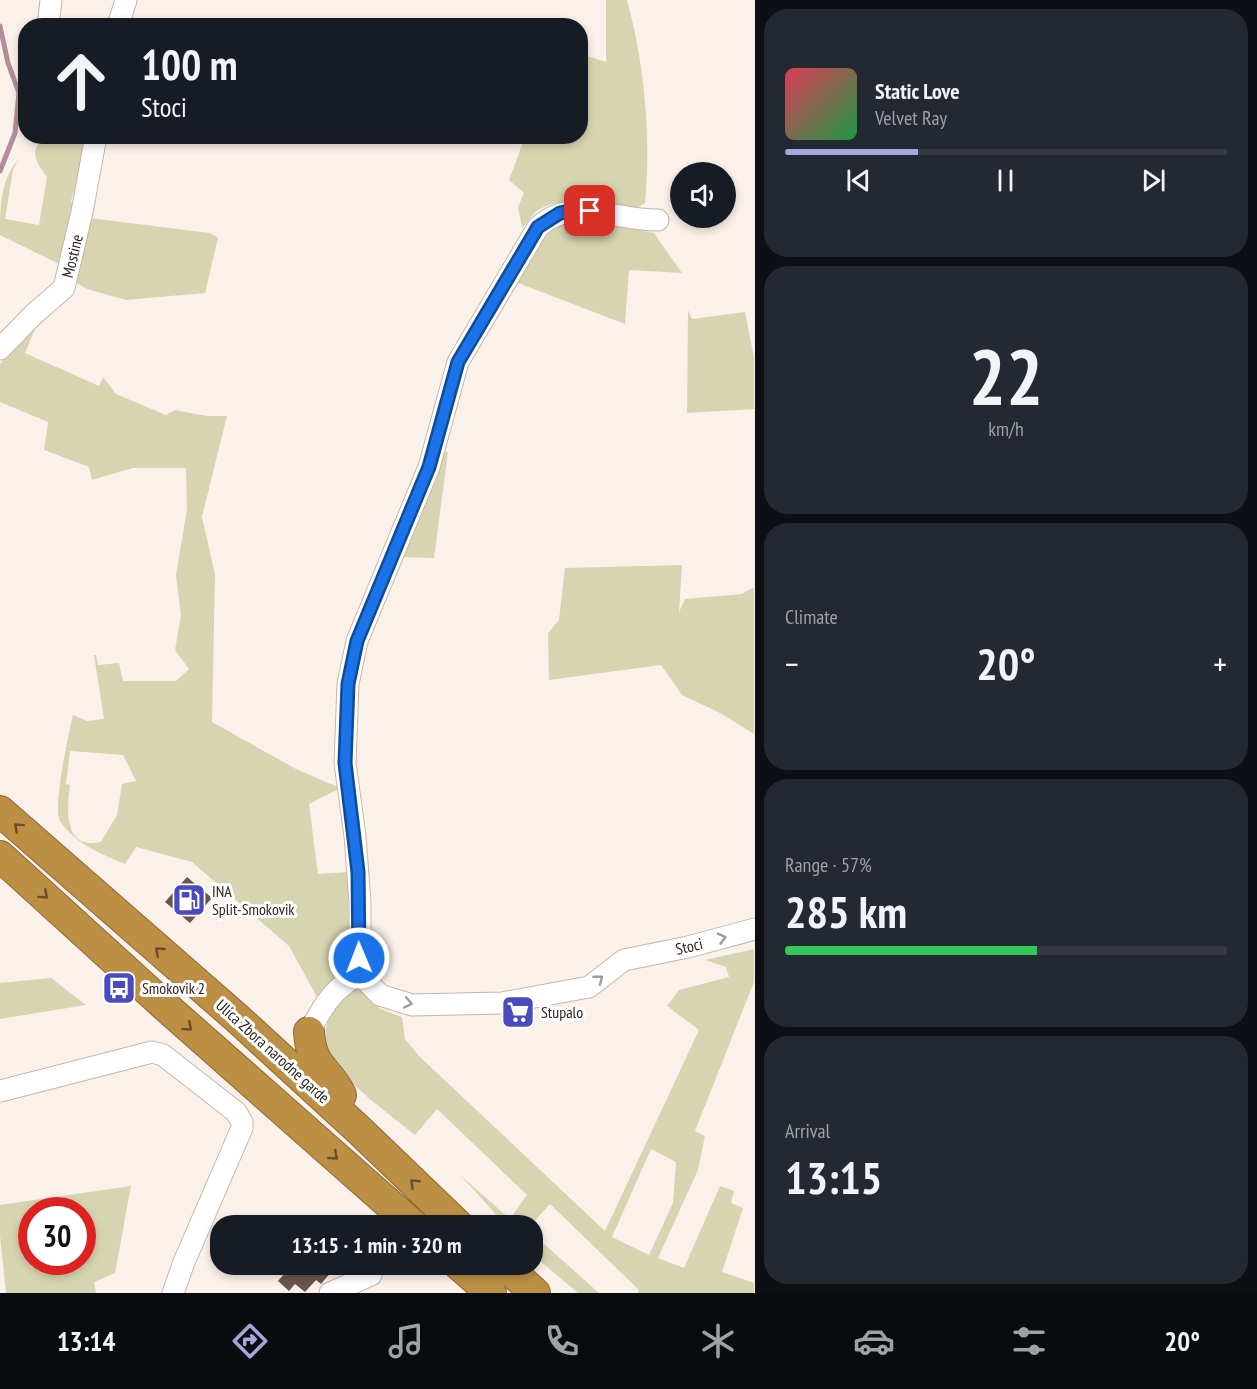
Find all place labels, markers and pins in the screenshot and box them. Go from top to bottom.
pin [564,185,615,236]
place label: INA Split-Smokovik [212,881,295,919]
fuel station icon: INA Split-Smokovik [171,882,207,918]
bus stop icon: Smokovik 2 [101,970,137,1006]
place label: Smokovik 2 [142,978,205,998]
supermarket icon: Stupalo [500,994,536,1030]
place label: Stupalo [541,1002,583,1022]

